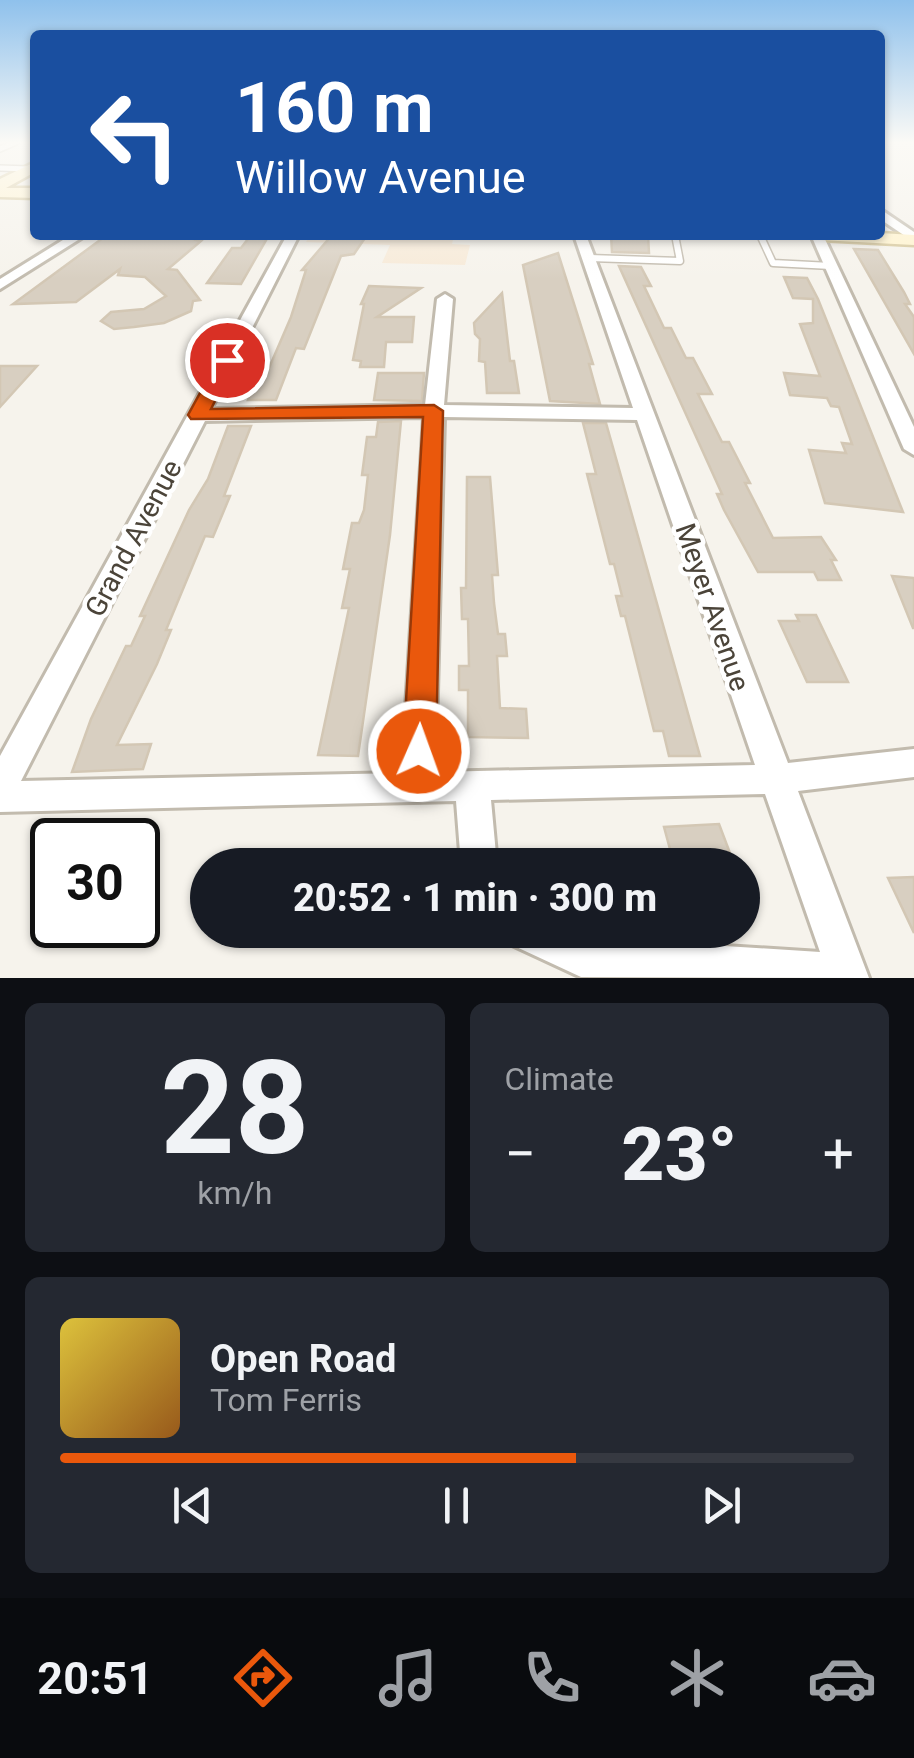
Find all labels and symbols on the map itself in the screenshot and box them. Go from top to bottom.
pin [185,318,270,403]
street label: Grand Avenue [78,454,189,622]
street label: Meyer Avenue [668,519,757,695]
position arrow [367,699,471,803]
speed limit sign: 30 [30,818,160,948]

